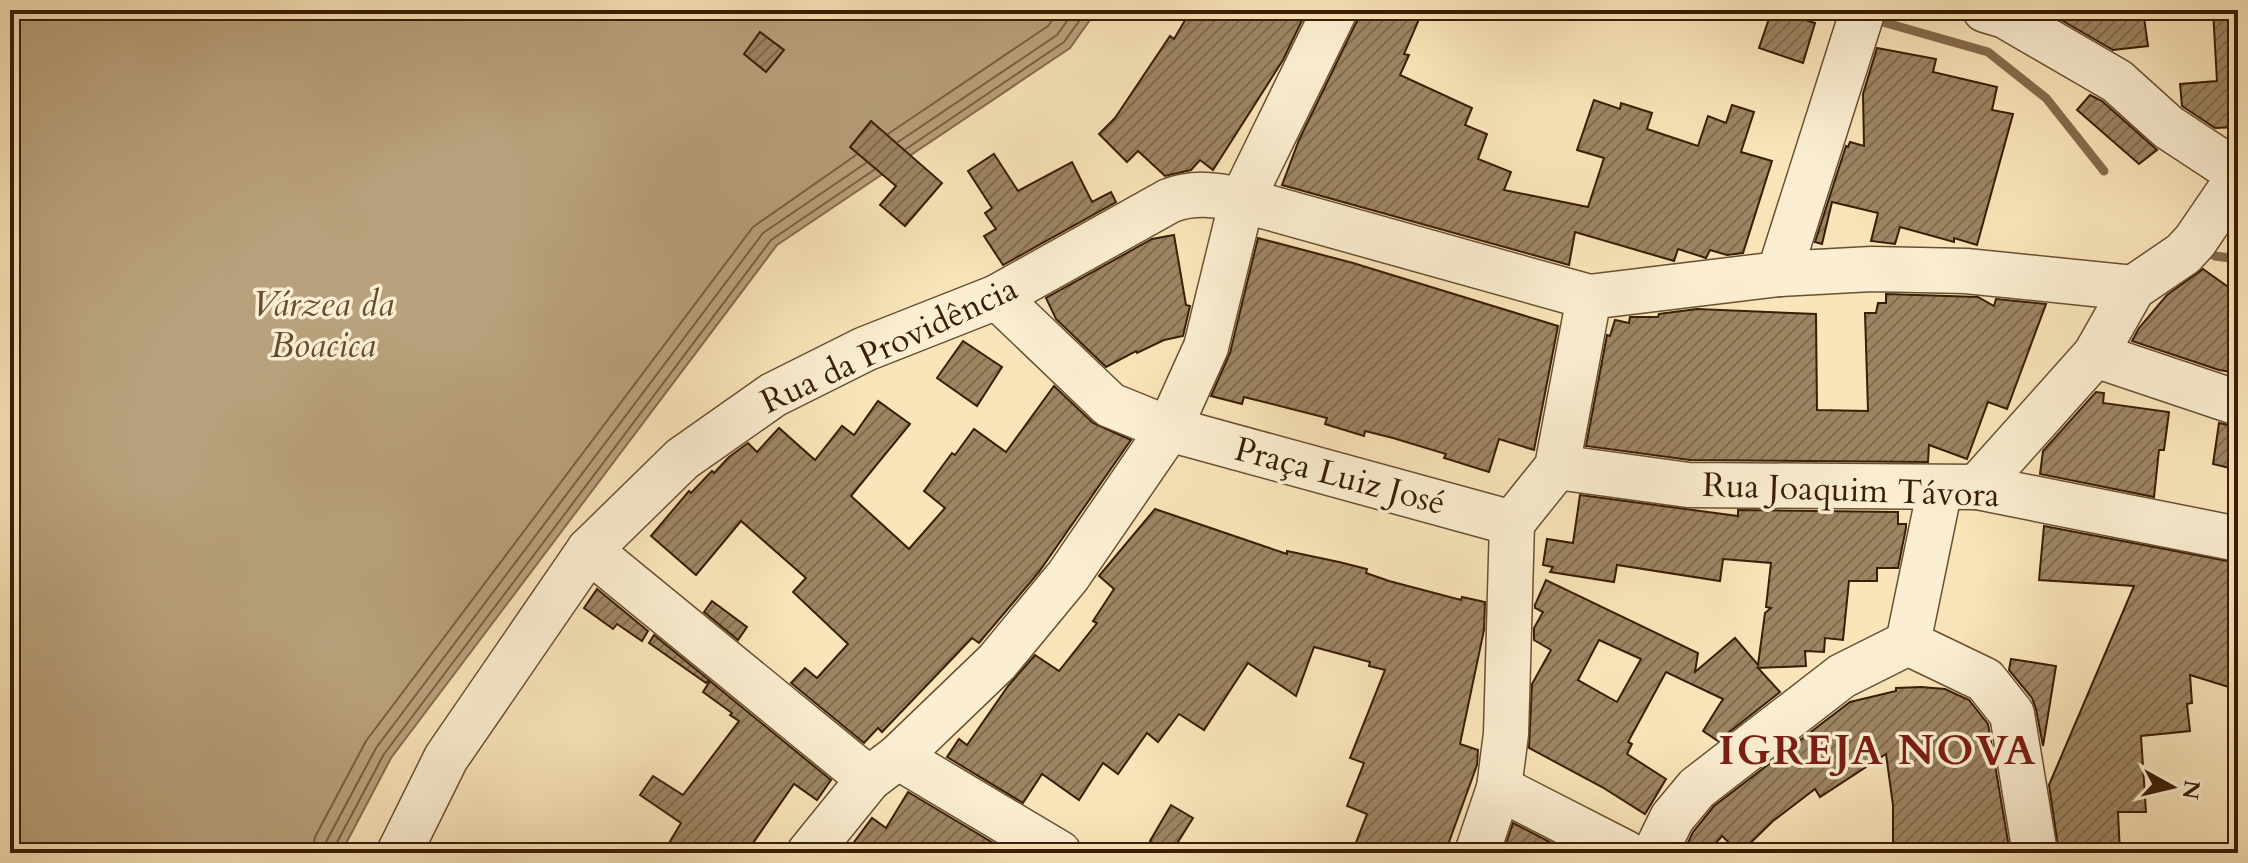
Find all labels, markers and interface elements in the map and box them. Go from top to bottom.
street label: Rua da Providência [753,265,1025,425]
water label: Várzea da Boacica [252,280,394,370]
street label: Praça Luiz José [1230,426,1450,526]
street label: Rua Joaquim Távora [1702,462,2001,518]
district label: IGREJA NOVA [1718,722,2038,779]
north arrow [2132,747,2212,827]
text: N [2175,778,2207,801]

